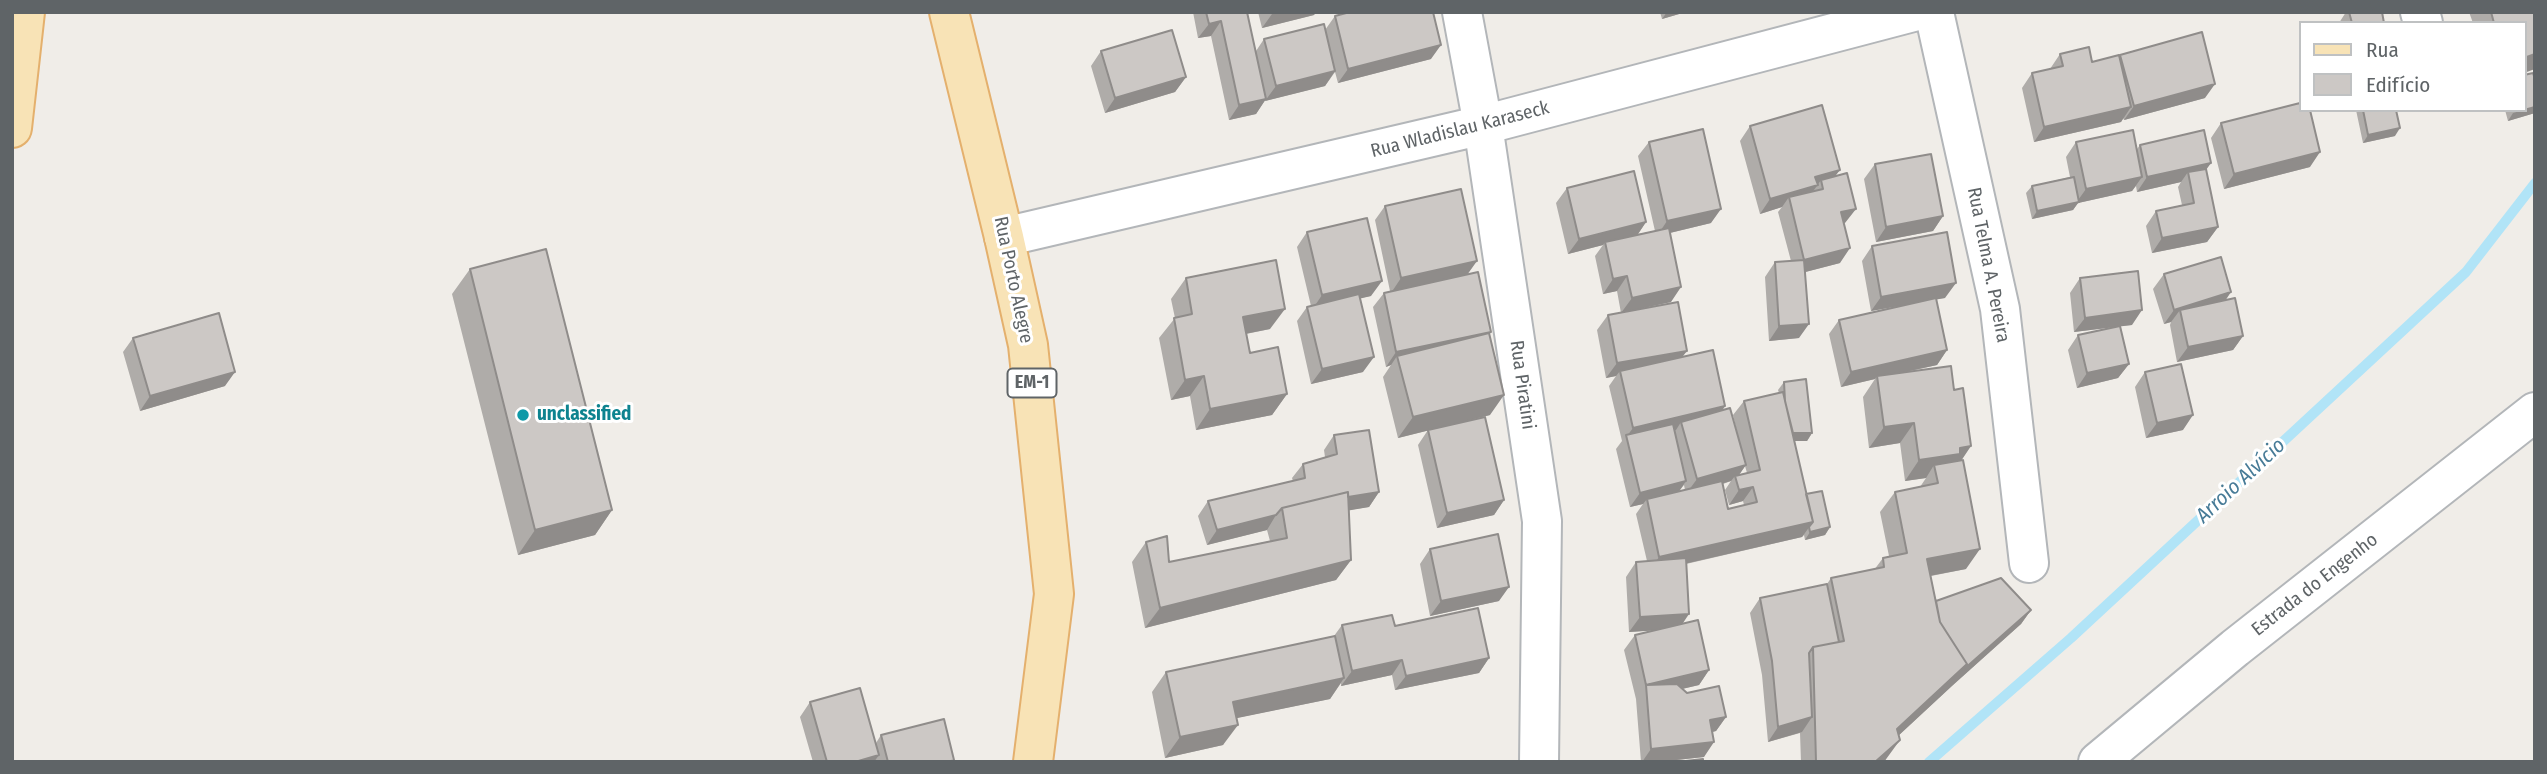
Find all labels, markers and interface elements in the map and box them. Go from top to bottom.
legend [2298,21,2526,112]
text: Rua [2366,37,2399,63]
text: Edifício [2366,72,2430,98]
street label: Rua Wladislau Karaseck [1368,97,1552,163]
street label: Rua Telma A. Pereira [1962,185,2014,345]
street label: Rua Porto Alegre [988,214,1038,346]
street label: Rua Piratini [1504,339,1540,431]
road number: EM-1 [1007,368,1056,398]
place label: unclassified [537,404,631,426]
marker: unclassified [515,407,531,423]
water label: Arroio Alvício [2191,433,2291,529]
street label: Estrada do Engenho [2247,529,2383,641]

